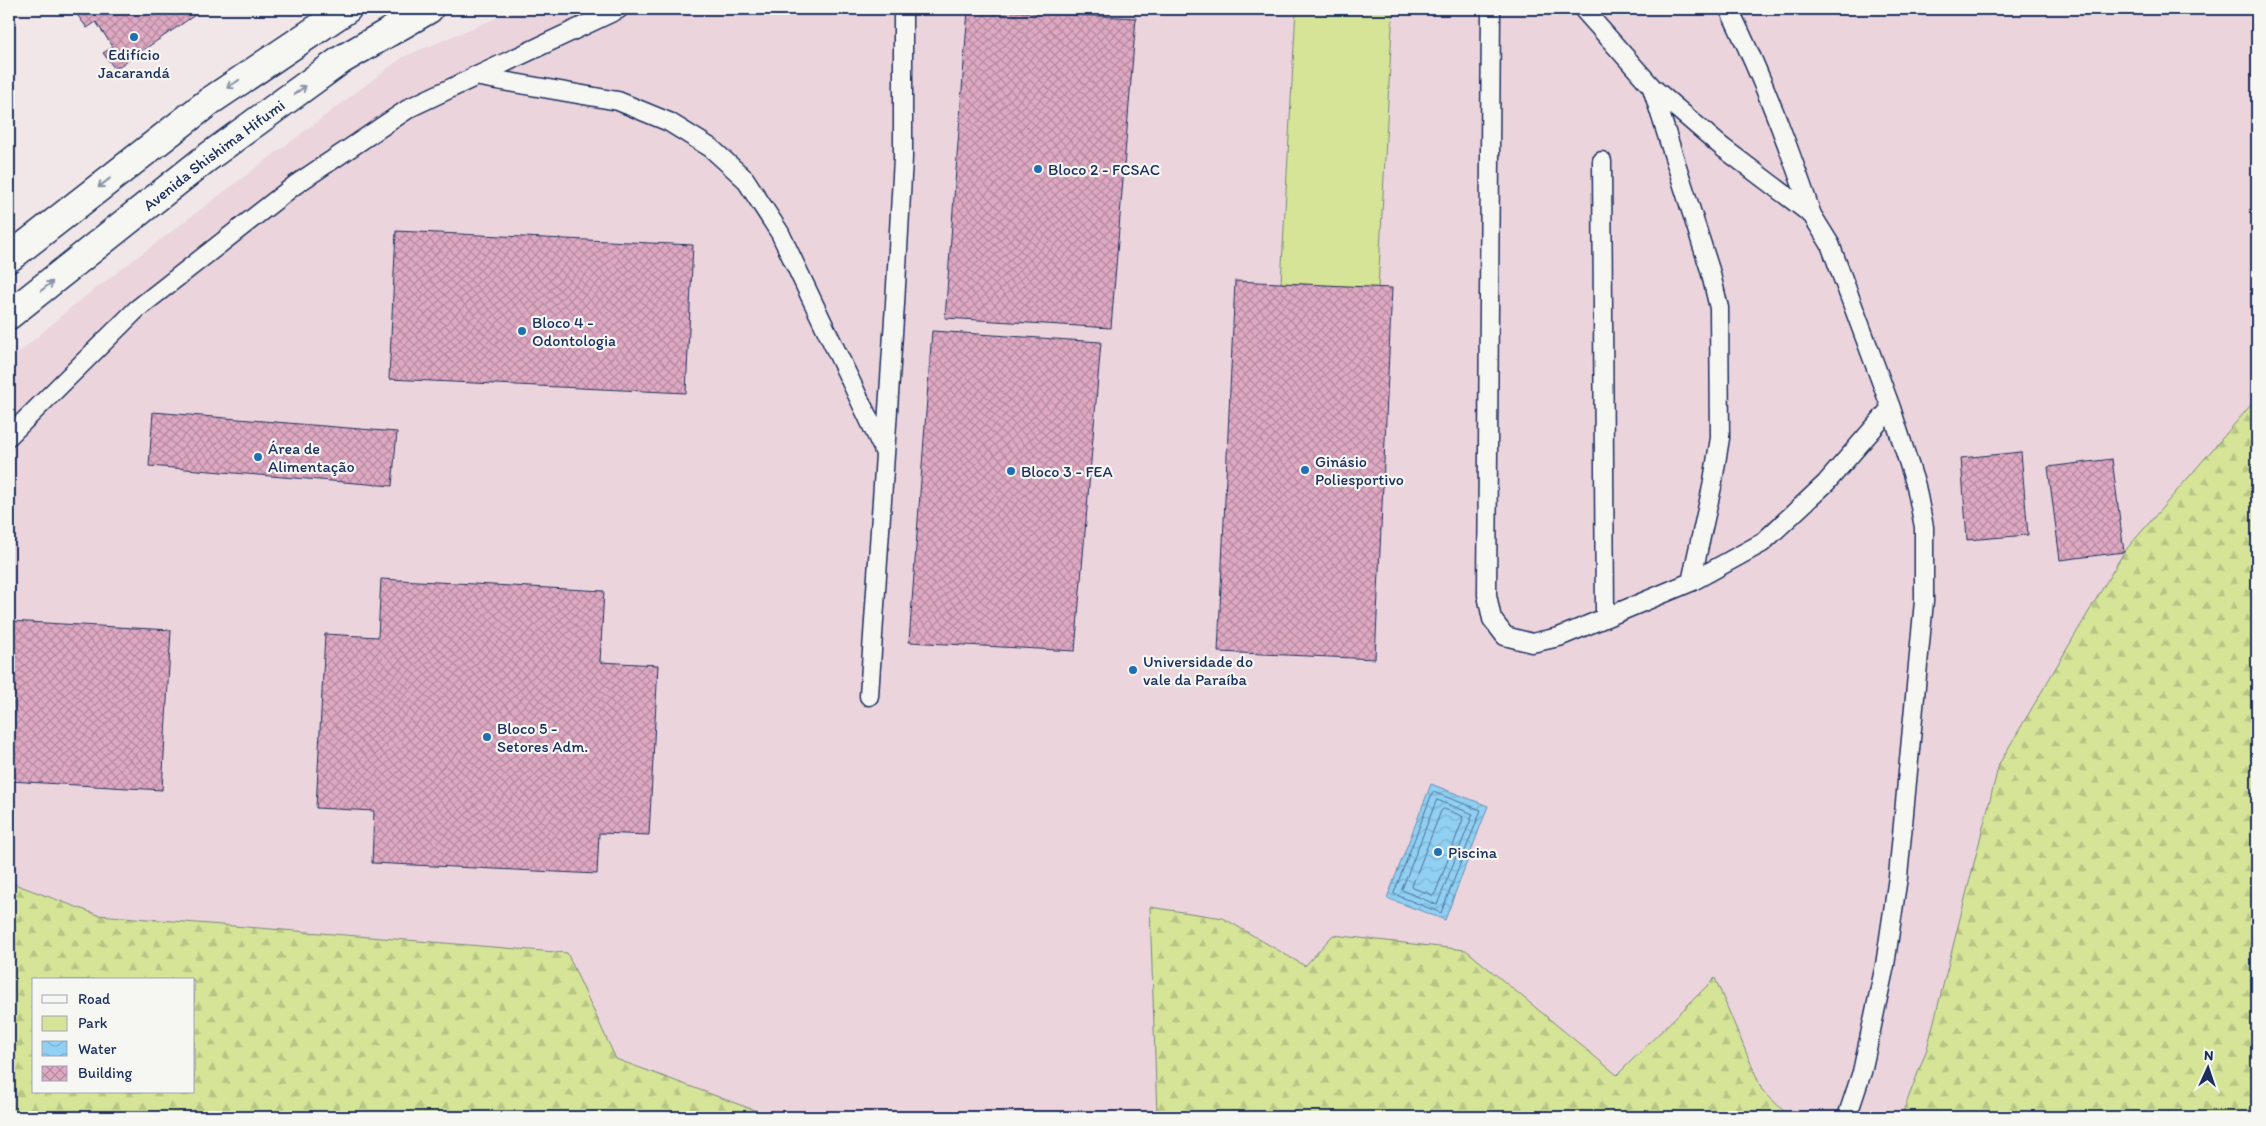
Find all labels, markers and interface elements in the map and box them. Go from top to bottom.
marker: Edifício Jacarandá [128,31,140,43]
place label: Edifício Jacarandá [98,45,171,82]
one-way arrow [227,79,241,89]
one-way arrow [293,85,307,95]
street label: Avenida Shishima Hifumi [139,95,288,215]
place label: Bloco 2 - FCSAC [1048,160,1160,179]
marker: Bloco 2 - FCSAC [1032,163,1044,175]
one-way arrow [98,177,111,188]
one-way arrow [41,280,54,291]
place label: Bloco 4 - Odontologia [532,313,616,350]
marker: Bloco 4 - Odontologia [516,325,528,337]
place label: Área de Alimentação [268,439,355,476]
marker: Área de Alimentação [252,451,264,463]
place label: Ginásio Poliesportivo [1315,452,1404,489]
place label: Bloco 3 - FEA [1021,462,1113,481]
marker: Ginásio Poliesportivo [1299,464,1311,476]
marker: Bloco 3 - FEA [1005,465,1017,477]
place label: Universidade do vale da Paraíba [1143,652,1253,689]
marker: Universidade do vale da Paraíba [1127,664,1139,676]
place label: Bloco 5 - Setores Adm. [497,719,588,756]
marker: Bloco 5 - Setores Adm. [481,731,493,743]
place label: Piscina [1448,843,1498,862]
marker: Piscina [1432,846,1444,858]
legend [32,978,195,1094]
text: Road [78,990,111,1008]
text: Park [78,1014,108,1032]
text: Water [78,1040,117,1058]
north arrow [2184,1044,2234,1094]
text: N [2203,1047,2214,1064]
text: Building [78,1064,132,1082]

